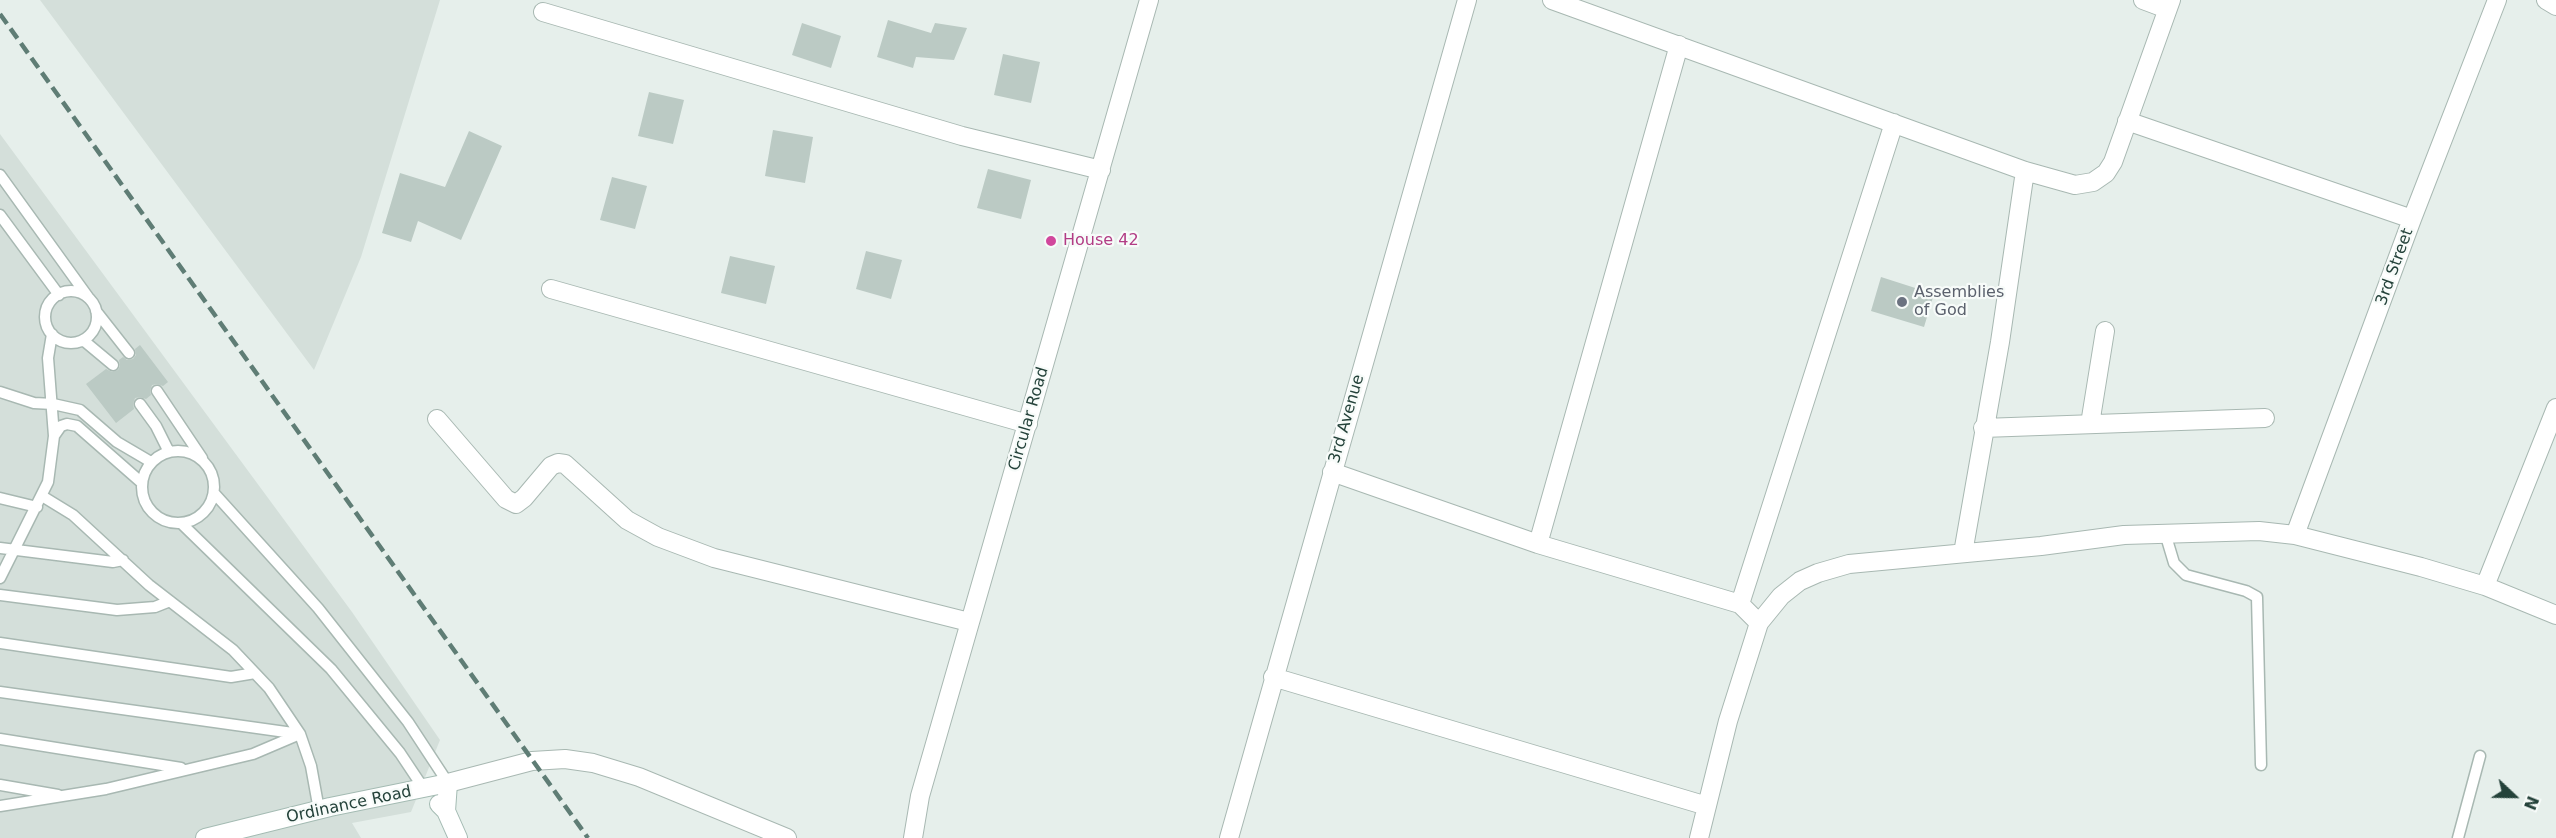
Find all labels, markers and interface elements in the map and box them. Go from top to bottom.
street label: 3rd Street [2372,226,2418,308]
place label: House 42 [1063,231,1139,251]
marker: House 42 [1044,234,1058,248]
place label: Assemblies of God [1914,283,2004,321]
marker: Assemblies of God [1895,295,1909,309]
street label: Circular Road [1005,365,1053,473]
street label: 3rd Avenue [1325,373,1369,465]
north arrow [2484,766,2544,826]
street label: Ordinance Road [285,782,413,828]
text: N [2520,793,2542,813]

